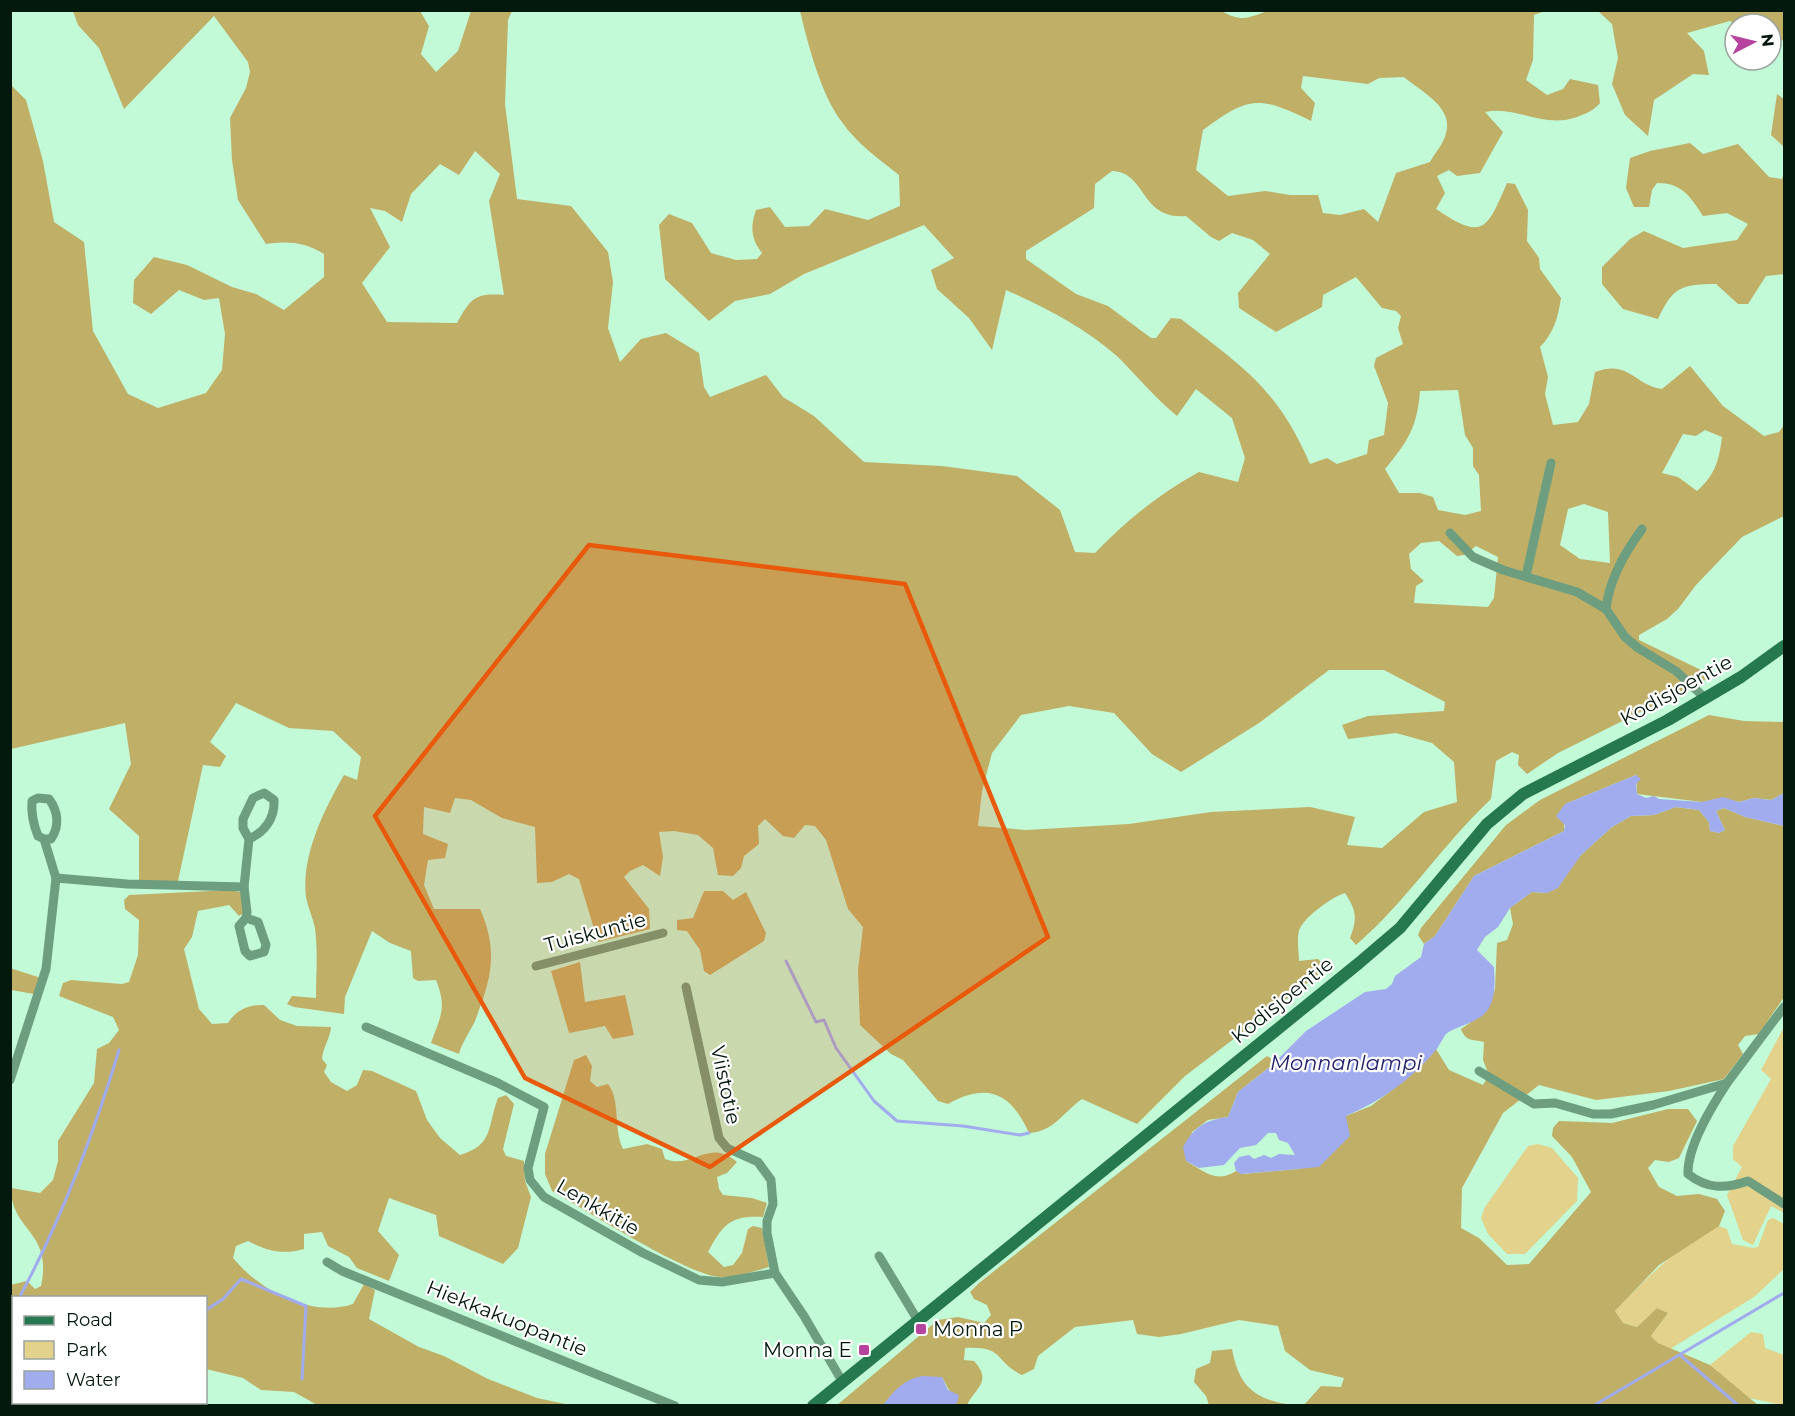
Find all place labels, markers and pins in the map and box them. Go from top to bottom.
place label: Monna P [933,1317,1023,1341]
marker: Monna P [914,1322,928,1336]
place label: Monna E [763,1338,852,1362]
marker: Monna E [857,1343,871,1357]

